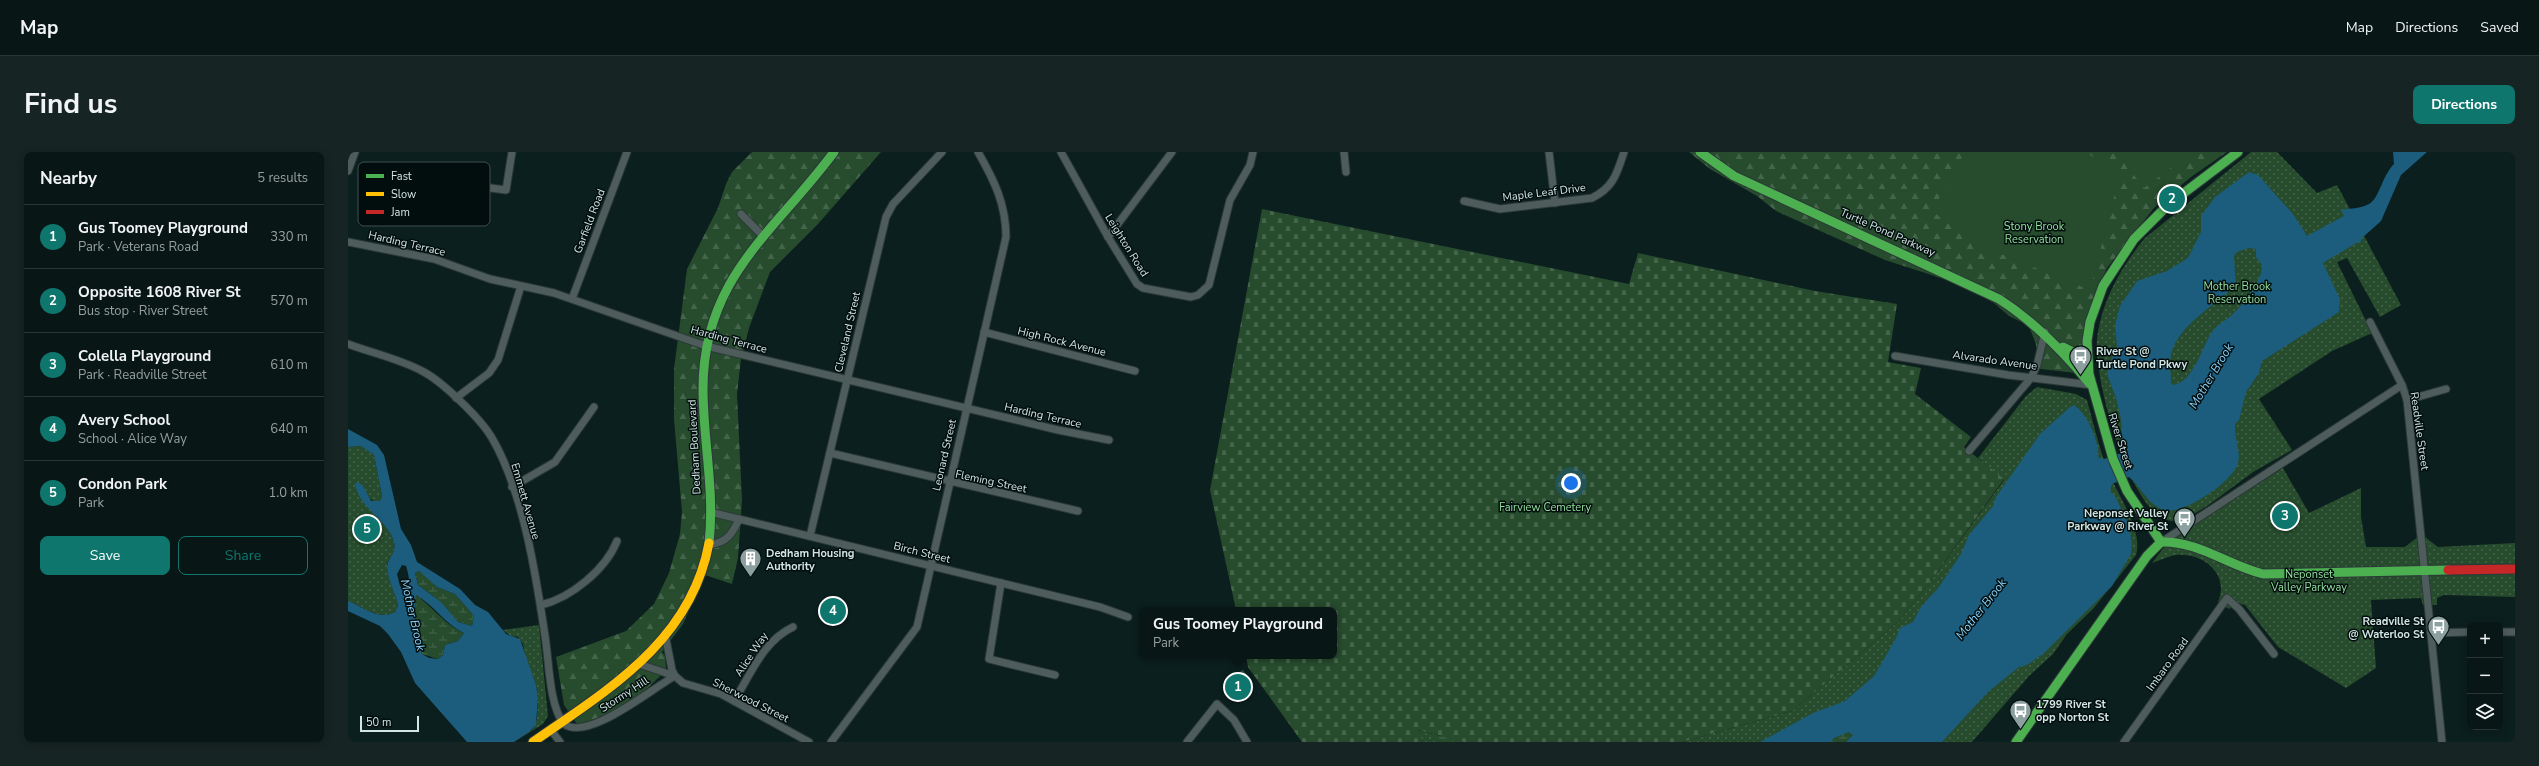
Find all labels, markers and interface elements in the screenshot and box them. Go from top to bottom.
text: Map [20,15,58,41]
text: Map [2346,18,2373,37]
text: Directions [2395,18,2458,37]
text: Saved [2480,18,2519,37]
text: Find us [24,85,118,123]
button: Directions [2413,85,2515,124]
legend [358,162,490,226]
text: Nearby [40,167,97,190]
text: 5 results [257,169,308,187]
text: Fast [391,169,412,184]
street label: Maple Leaf Drive [1502,180,1587,205]
pin: 2 [2159,184,2185,214]
text: Slow [391,187,416,202]
street label: Garfield Road [570,187,609,256]
text: Jam [390,205,410,220]
street label: Turtle Pond Parkway [1838,205,1938,260]
street label: Leighton Road [1101,211,1152,280]
text: Gus Toomey Playground [78,218,248,238]
park label: Stony Brook Reservation [2004,219,2065,247]
street label: Harding Terrace [367,227,447,260]
text: 1 [49,228,57,246]
text: 330 m [270,228,308,246]
text: Park · Veterans Road [78,238,199,256]
park label: Mother Brook Reservation [2203,279,2271,307]
text: Opposite 1608 River St [78,282,241,302]
street label: Cleveland Street [831,290,864,374]
text: 2 [49,292,57,310]
text: 570 m [270,292,308,310]
text: Bus stop · River Street [78,302,208,320]
street label: Harding Terrace [689,322,769,357]
street label: High Rock Avenue [1016,323,1108,360]
water label: Mother Brook [2185,340,2237,412]
bus stop icon: River St @ Turtle Pond Pkwy [2068,344,2094,377]
place label: River St @ Turtle Pond Pkwy [2096,344,2188,372]
text: Colella Playground [78,346,211,366]
street label: Alvarado Avenue [1952,347,2038,374]
text: 3 [49,356,57,374]
text: 610 m [270,356,308,374]
text: Park · Readville Street [78,366,207,384]
street label: Readville Street [2407,391,2432,471]
street label: Dedham Boulevard [685,399,704,495]
street label: Harding Terrace [1003,399,1083,432]
text: Avery School [78,410,170,430]
street label: River Street [2104,411,2137,471]
street label: Leonard Street [929,418,960,492]
text: 4 [49,420,57,438]
text: 640 m [270,420,308,438]
text: School · Alice Way [78,430,187,448]
street label: Emmett Avenue [507,461,544,541]
street label: Fleming Street [954,467,1028,496]
your location [1561,473,1581,493]
text: Condon Park [78,474,167,494]
text: 5 [49,484,57,502]
text: 1.0 km [268,484,308,502]
text: Park [78,494,104,512]
park label: Fairview Cemetery [1499,500,1591,515]
pin: 3 [2272,501,2298,531]
place label: Neponset Valley Parkway @ River St [2067,506,2169,534]
bus stop icon: Neponset Valley Parkway @ River St [2171,506,2197,539]
pin: 5 [354,514,380,544]
button: Save [40,536,170,575]
button: Share [178,536,308,575]
street label: Birch Street [892,538,952,567]
building icon: Dedham Housing Authority [738,546,764,579]
place label: Dedham Housing Authority [766,546,854,574]
park label: Neponset Valley Parkway [2270,567,2347,595]
water label: Mother Brook [1952,574,2010,643]
water label: Mother Brook [397,577,429,653]
pin: 4 [820,596,846,626]
popup [1139,607,1337,659]
text: Gus Toomey Playground [1153,614,1323,634]
place label: Readville St @ Waterloo St [2348,614,2425,642]
bus stop icon: Readville St @ Waterloo St [2426,614,2452,647]
map controls [2467,622,2503,730]
button: + [2467,622,2503,658]
street label: Alice Way [731,629,772,679]
text: Park [1153,634,1179,652]
street label: Imbaro Road [2143,634,2192,694]
button: − [2467,658,2503,694]
pin: 1 [1225,672,1251,702]
street label: Stormy Hill [597,673,652,716]
street label: Sherwood Street [710,675,792,726]
button: layers [2467,694,2503,730]
bus stop icon: 1799 River St opp Norton St [2007,697,2033,730]
place label: 1799 River St opp Norton St [2036,697,2109,725]
scale bar [360,714,419,733]
text: 50 m [366,715,391,730]

